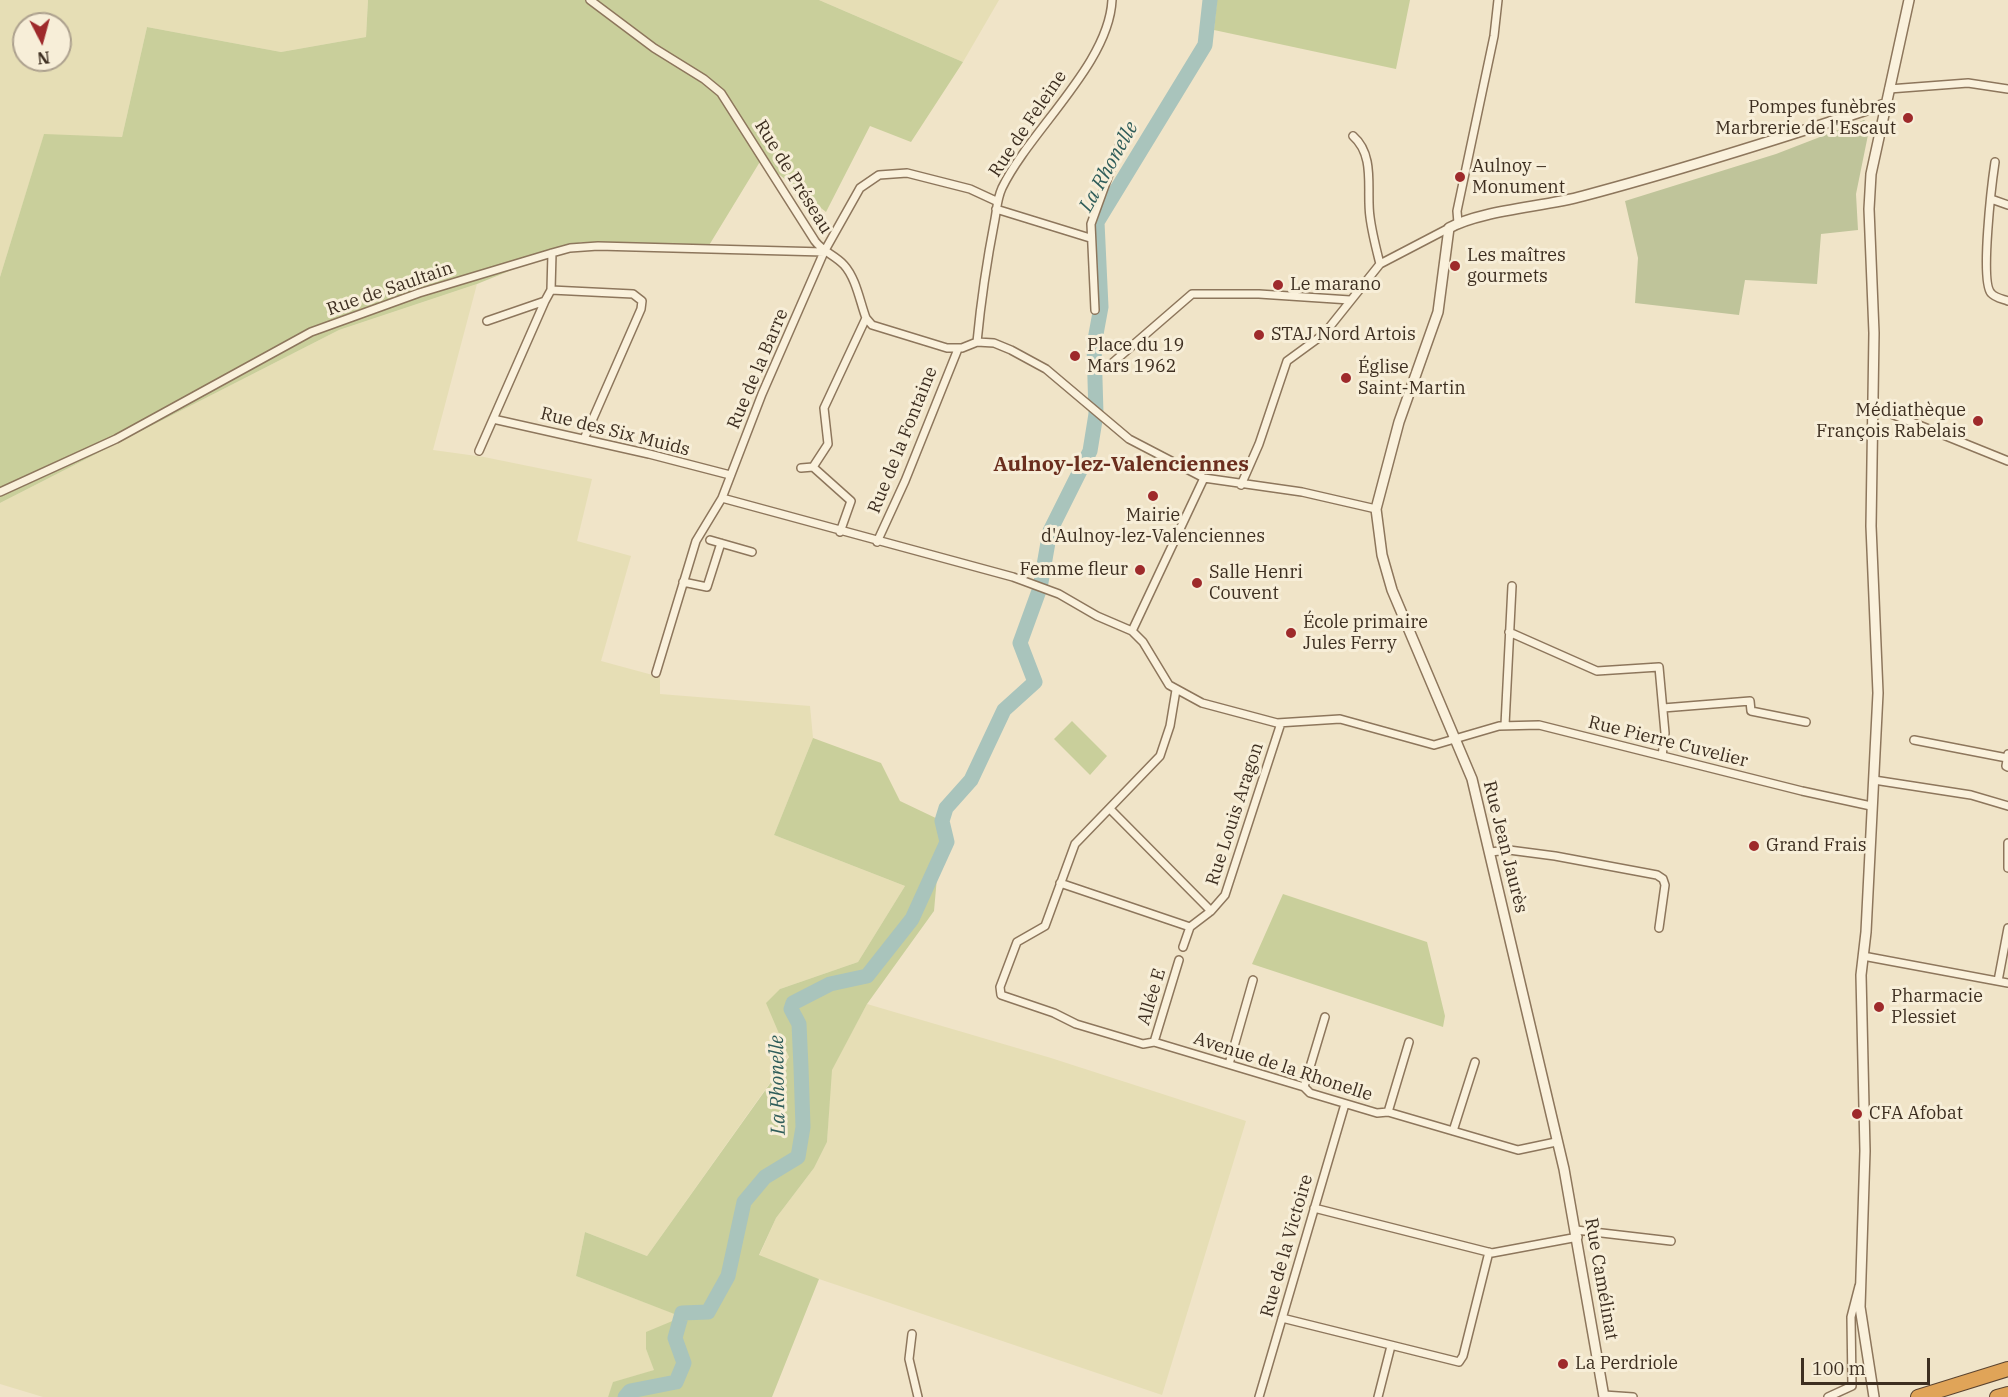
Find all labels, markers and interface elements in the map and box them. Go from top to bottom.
north arrow [12,12,72,72]
text: N [36,47,51,69]
street label: Rue de Feleine [984,67,1072,181]
place label: Pompes funèbres Marbrerie de l'Escaut [1715,97,1896,140]
marker: Pompes funèbres Marbrerie de l'Escaut [1901,111,1915,125]
street label: Rue de Préseau [749,116,837,238]
water label: La Rhonelle [1074,118,1144,216]
place label: Aulnoy – Monument [1472,156,1565,198]
marker: Aulnoy – Monument [1453,170,1467,184]
place label: Les maîtres gourmets [1467,245,1566,288]
street label: Rue de Saultain [324,257,456,321]
marker: Les maîtres gourmets [1448,259,1462,273]
place label: Le marano [1290,274,1381,296]
marker: Le marano [1271,278,1285,292]
street label: Rue de la Barre [723,306,793,432]
place label: STAJ Nord Artois [1271,324,1416,346]
marker: STAJ Nord Artois [1252,328,1266,342]
place label: Place du 19 Mars 1962 [1087,335,1184,378]
marker: Place du 19 Mars 1962 [1068,349,1082,363]
place label: Église Saint-Martin [1358,357,1466,400]
street label: Rue de la Fontaine [864,363,942,517]
marker: Église Saint-Martin [1339,371,1353,385]
place label: Médiathèque François Rabelais [1816,400,1966,442]
street label: Rue des Six Muids [538,403,692,461]
marker: Médiathèque François Rabelais [1971,414,1985,428]
district label: Aulnoy-lez-Valenciennes [993,452,1249,478]
marker: Mairie d'Aulnoy-lez-Valenciennes [1146,489,1160,503]
place label: Mairie d'Aulnoy-lez-Valenciennes [1041,505,1265,548]
place label: Femme fleur [1020,559,1128,581]
place label: Salle Henri Couvent [1209,562,1303,604]
marker: Femme fleur [1133,563,1147,577]
marker: Salle Henri Couvent [1190,576,1204,590]
place label: École primaire Jules Ferry [1303,612,1428,654]
marker: École primaire Jules Ferry [1284,626,1298,640]
street label: Rue Pierre Cuvelier [1586,712,1750,772]
street label: Rue Louis Aragon [1202,740,1268,888]
street label: Rue Jean Jaurès [1478,779,1532,915]
place label: Grand Frais [1766,835,1866,857]
marker: Grand Frais [1747,839,1761,853]
street label: Allée E [1133,966,1171,1028]
place label: Pharmacie Plessiet [1891,986,1983,1028]
marker: Pharmacie Plessiet [1872,1000,1886,1014]
street label: Avenue de la Rhonelle [1191,1028,1375,1106]
water label: La Rhonelle [765,1035,791,1135]
place label: CFA Afobat [1869,1103,1963,1125]
marker: CFA Afobat [1850,1107,1864,1121]
street label: Rue de la Victoire [1256,1172,1318,1320]
street label: Rue Camélinat [1580,1216,1622,1342]
scale bar [1804,1346,1933,1384]
place label: La Perdriole [1575,1353,1678,1375]
marker: La Perdriole [1556,1357,1570,1371]
text: 100 m [1812,1357,1866,1380]

